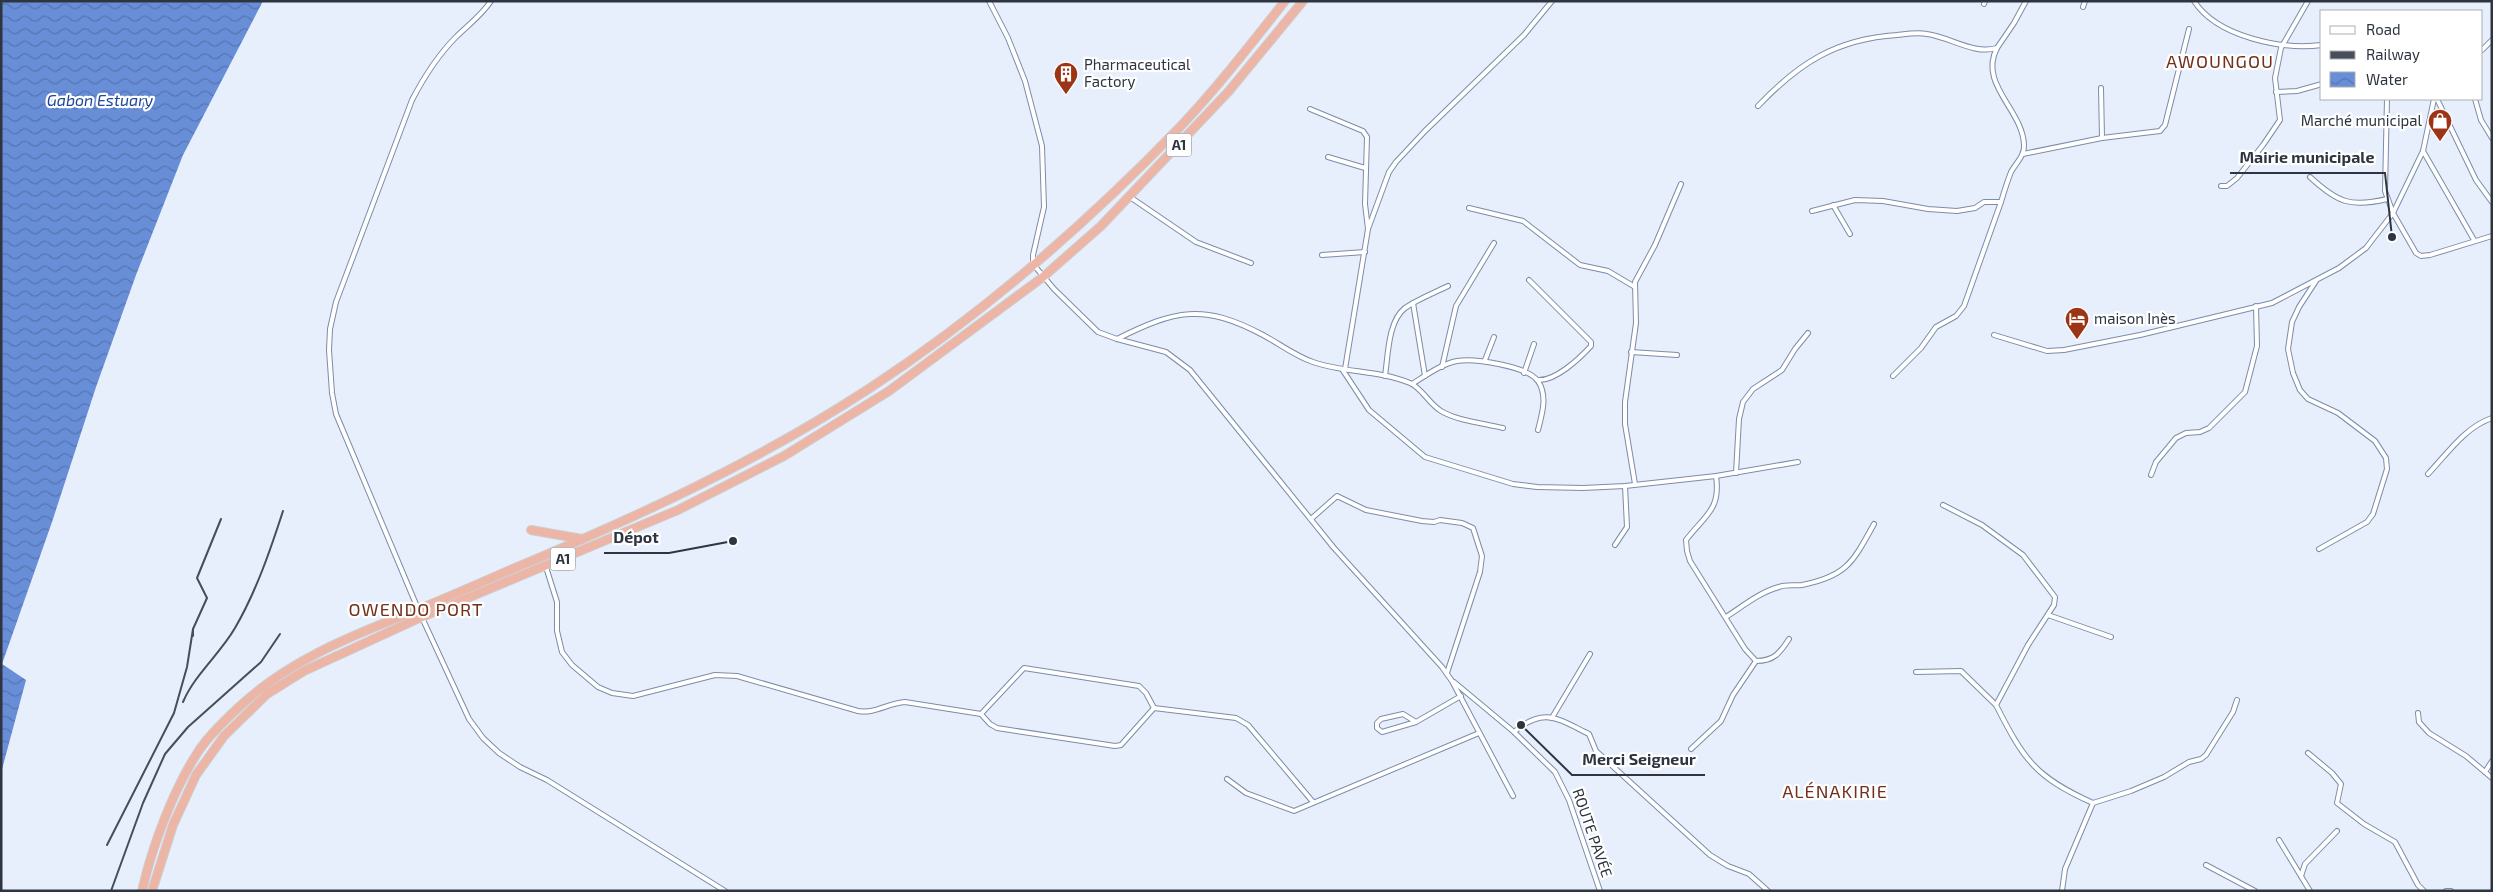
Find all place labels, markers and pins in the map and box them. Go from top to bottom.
place label: Pharmaceutical Factory [1084,55,1191,90]
building icon: Pharmaceutical Factory [1053,61,1079,95]
shop icon: Marché municipal [2427,108,2453,142]
place label: Marché municipal [2301,111,2423,129]
callout: Mairie municipale [2230,142,2385,173]
hotel icon: maison Inès [2064,306,2090,340]
place label: maison Inès [2094,309,2176,327]
callout: Dépot [604,522,669,553]
callout: Merci Seigneur [1572,744,1705,775]

